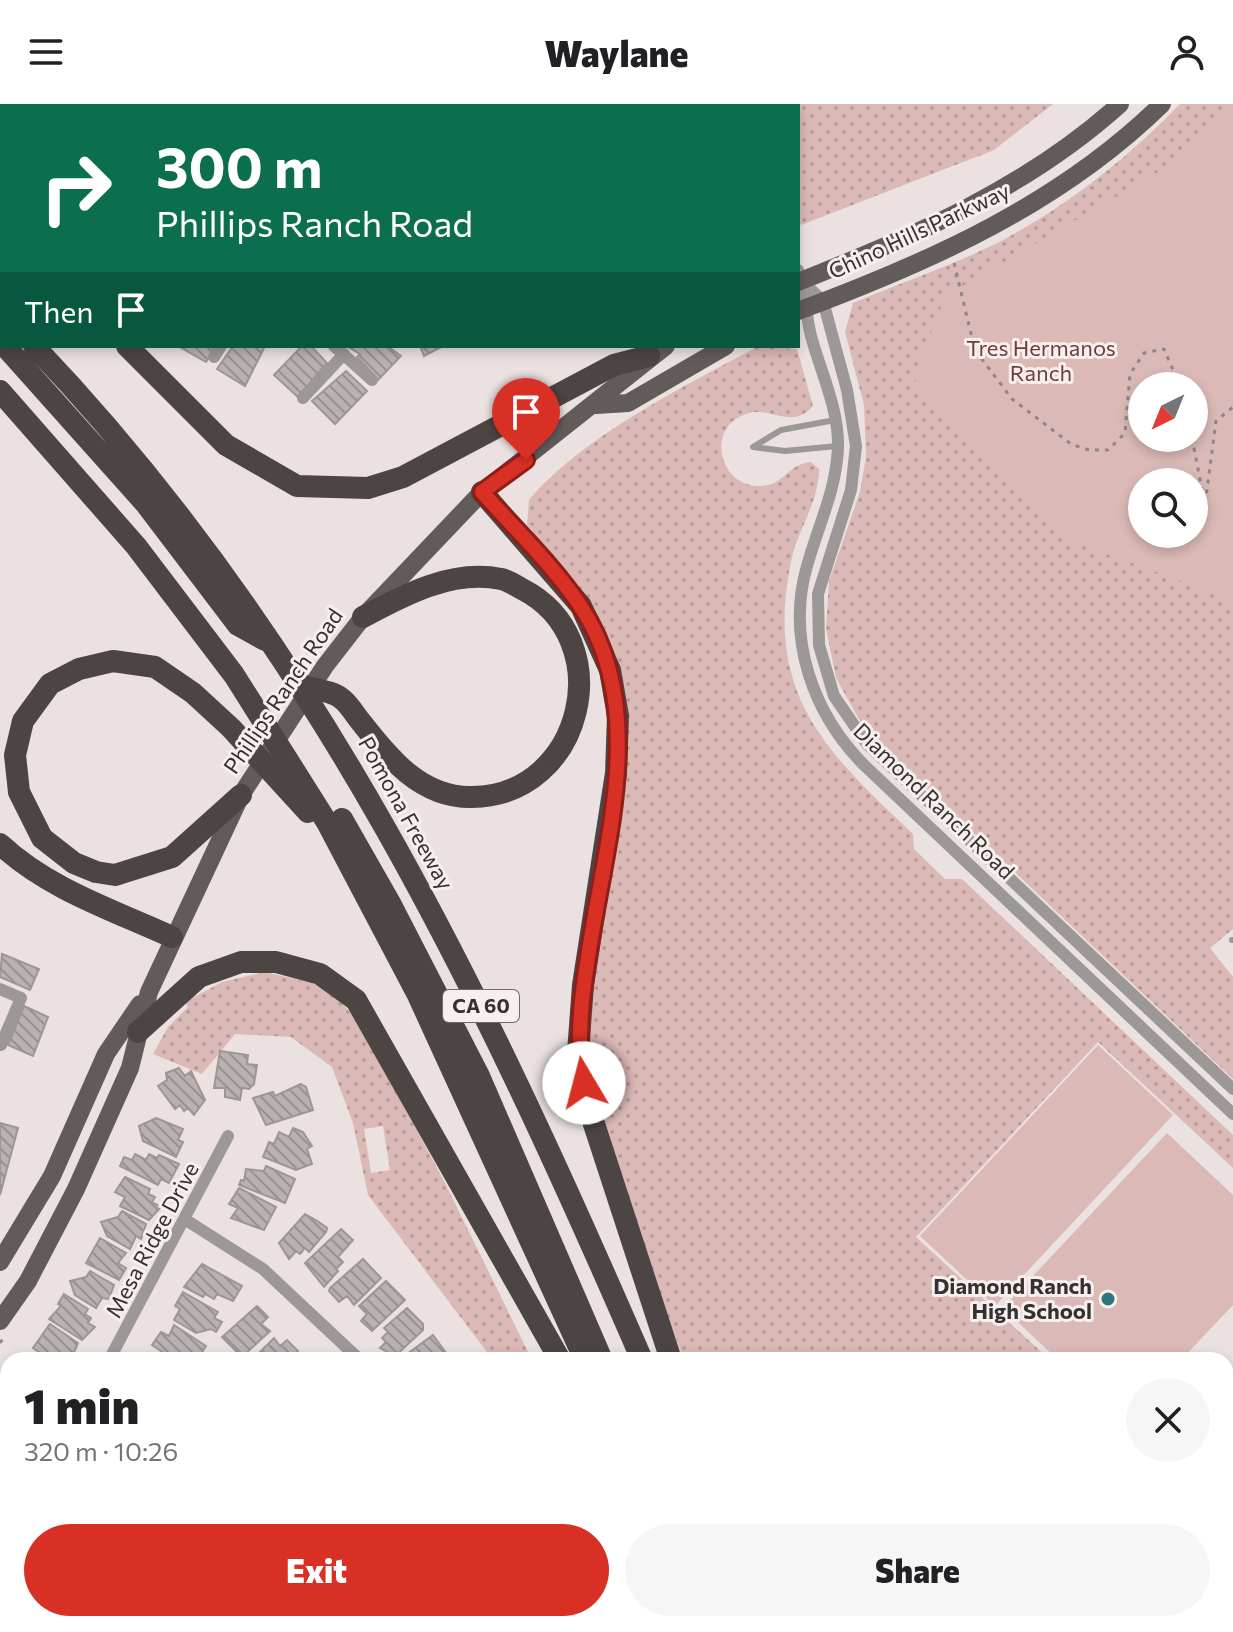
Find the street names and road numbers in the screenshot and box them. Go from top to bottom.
street label: Chino Hills Parkway [824,177,1014,284]
street label: Phillips Ranch Road [217,603,348,779]
street label: Diamond Ranch Road [848,717,1020,884]
street label: Pomona Freeway [353,731,460,894]
road number: CA 60 [443,990,519,1022]
street label: Mesa Ridge Drive [99,1157,204,1322]

